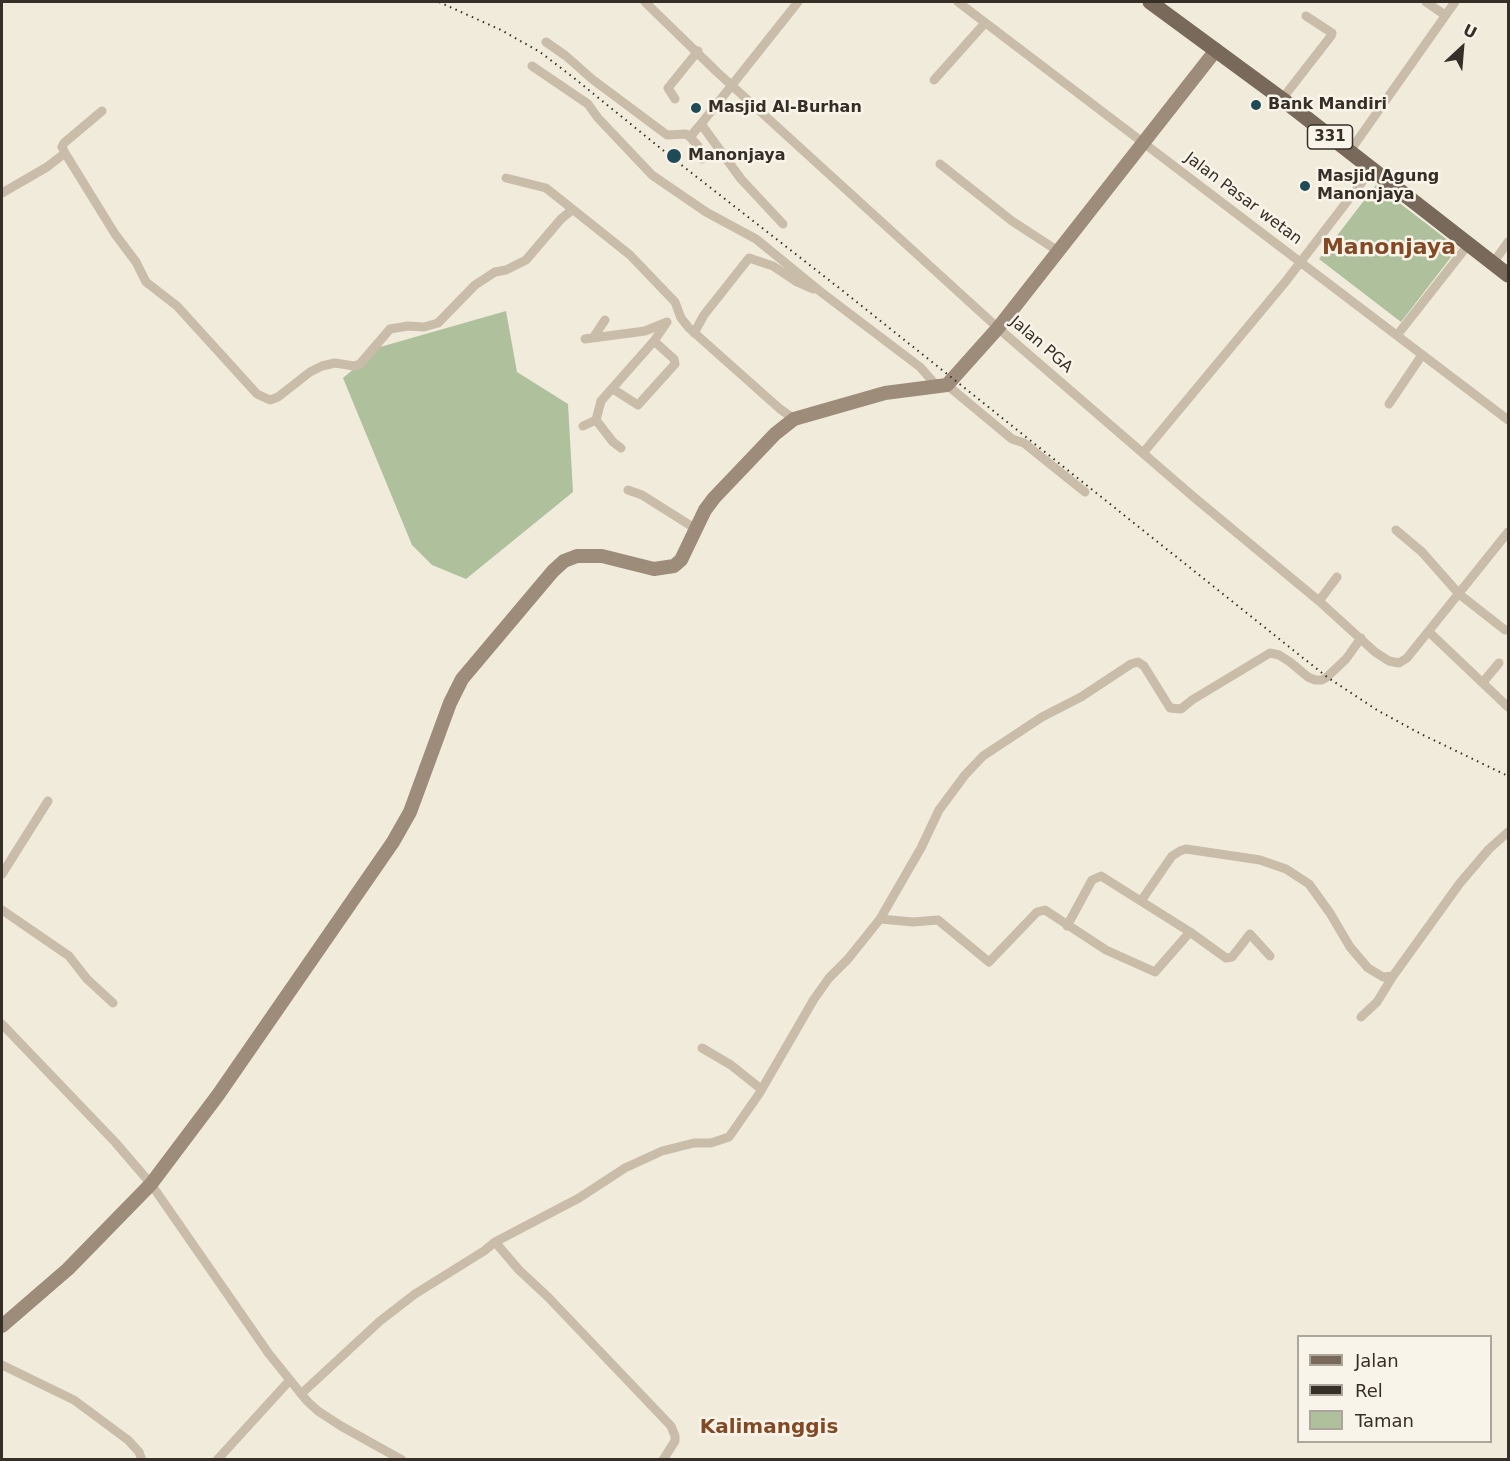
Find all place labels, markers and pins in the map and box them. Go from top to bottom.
place label: Bank Mandiri [1268,95,1387,115]
place label: Masjid Al-Burhan [708,98,862,118]
marker: Bank Mandiri [1249,98,1263,112]
marker: Masjid Al-Burhan [689,101,703,115]
place label: Manonjaya [688,146,786,166]
marker: Manonjaya [665,147,683,165]
place label: Masjid Agung Manonjaya [1317,167,1439,205]
marker: Masjid Agung Manonjaya [1298,179,1312,193]

